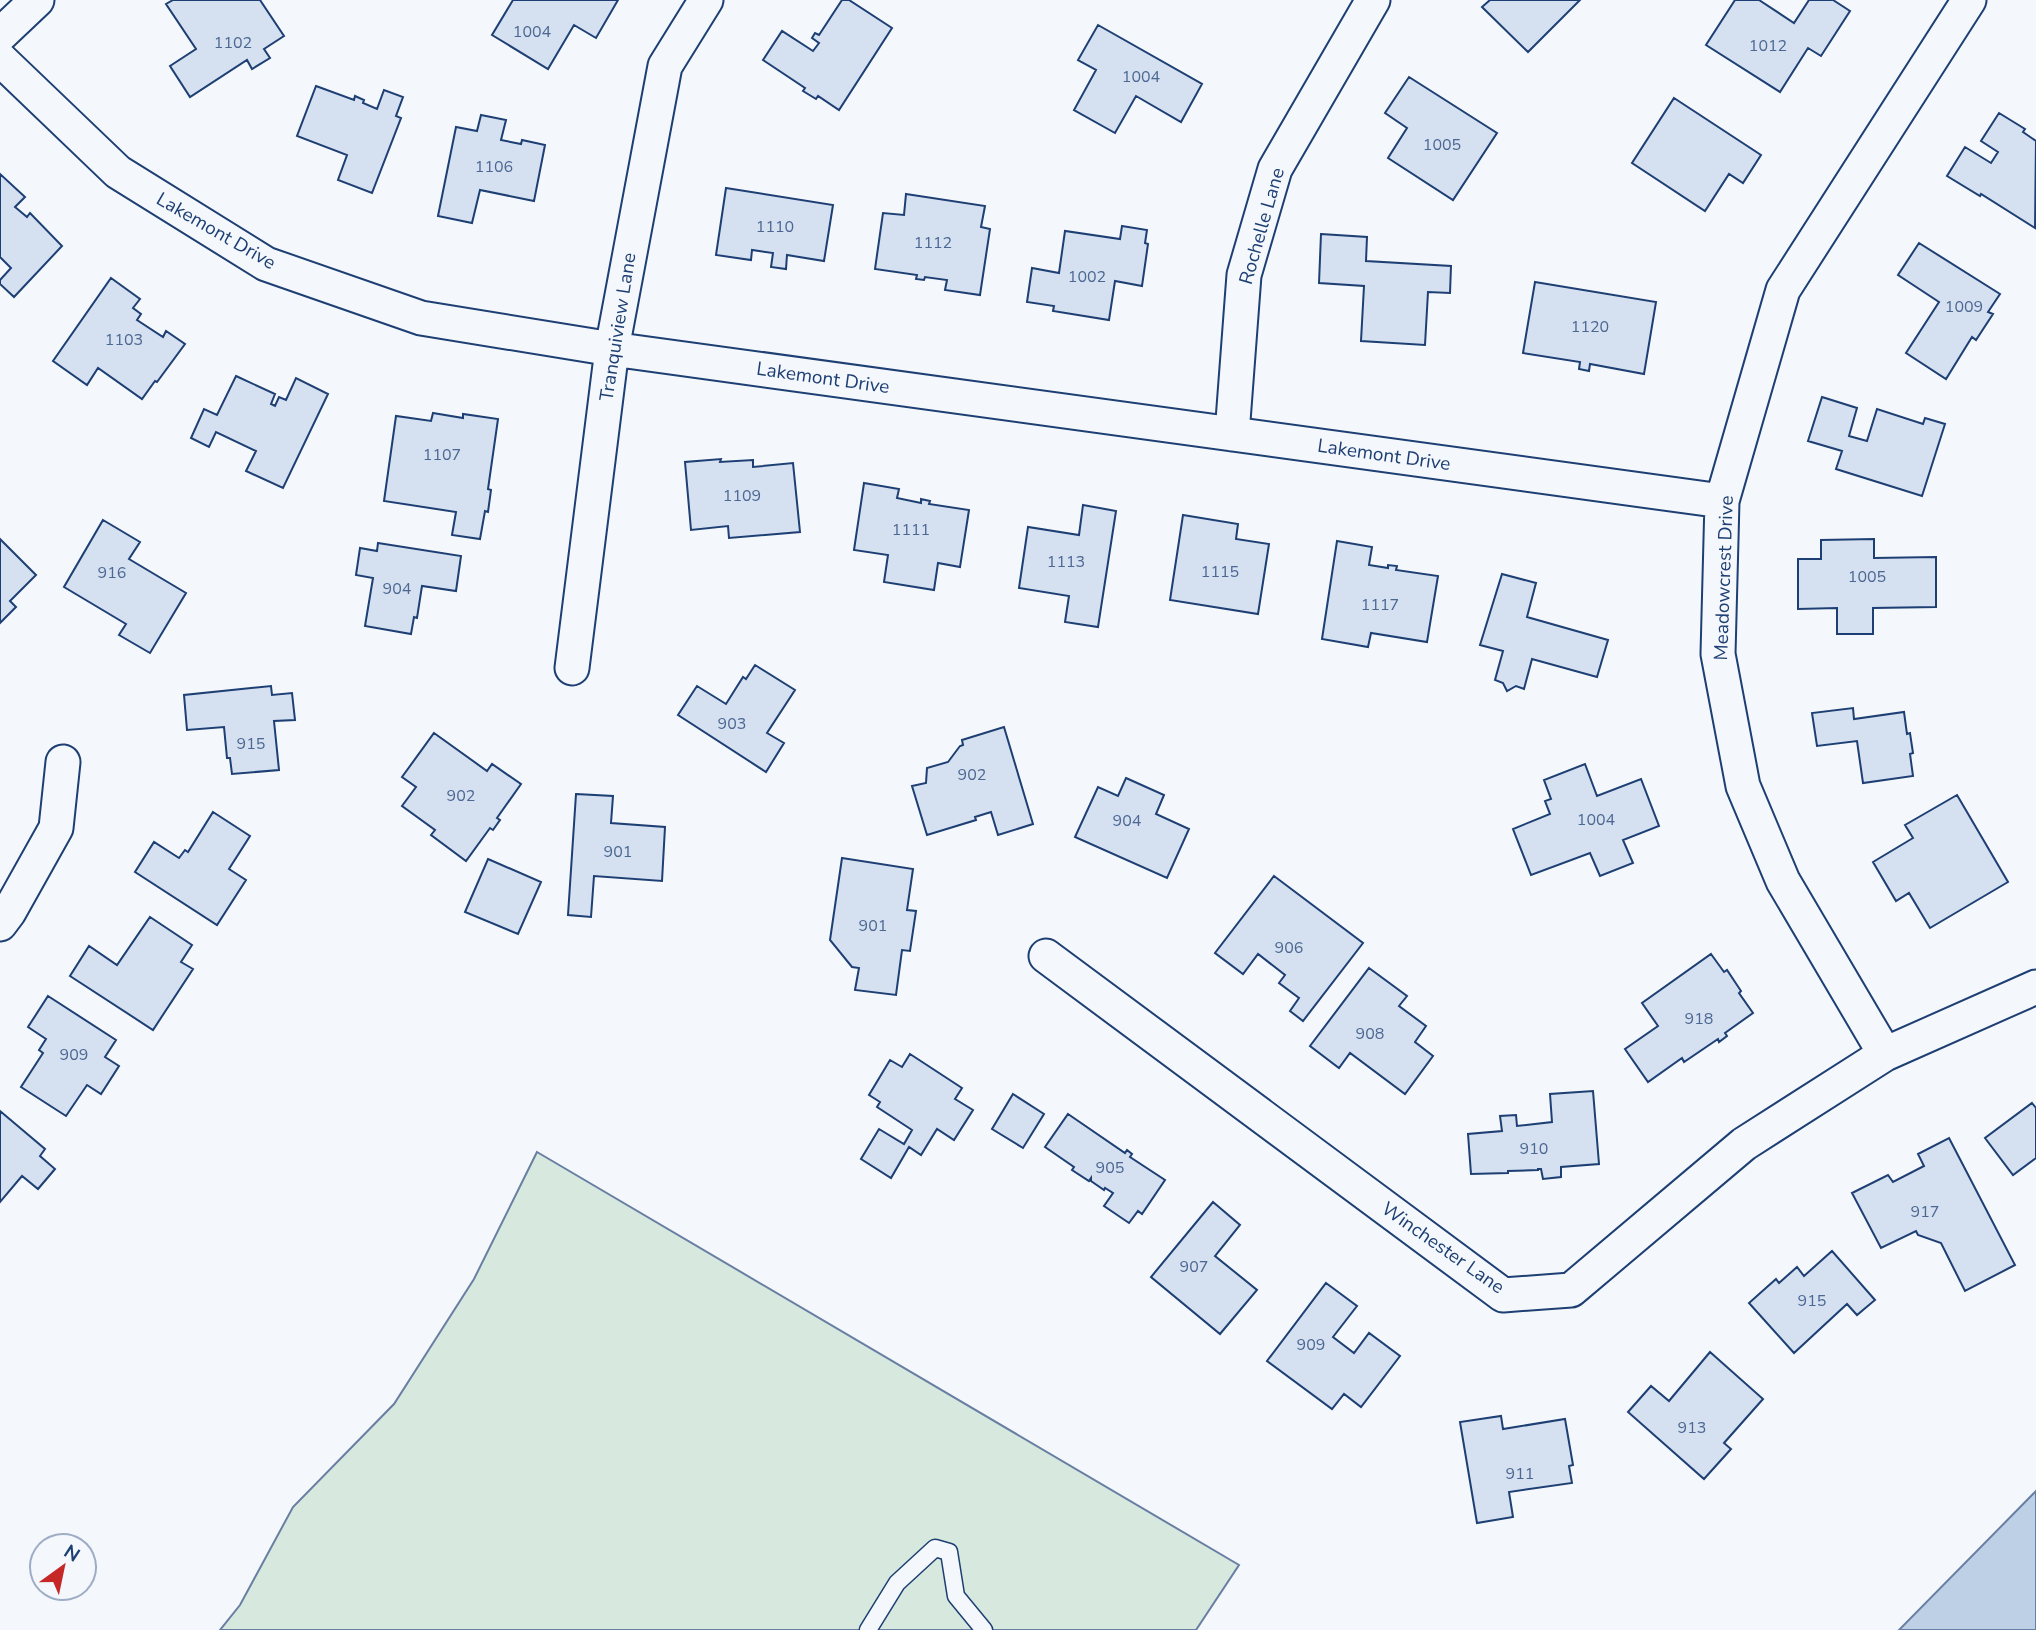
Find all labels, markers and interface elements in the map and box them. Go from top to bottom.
house number: 1004 [513,21,552,43]
house number: 1102 [214,32,252,54]
house number: 1012 [1749,35,1787,57]
house number: 1004 [1122,66,1161,88]
house number: 1005 [1423,134,1461,156]
house number: 1106 [475,156,513,178]
street label: Rochelle Lane [1233,165,1291,287]
street label: Lakemont Drive [151,186,281,276]
house number: 1110 [756,216,794,238]
house number: 1112 [914,232,952,254]
street label: Tranquiview Lane [593,251,643,403]
house number: 1002 [1068,266,1106,288]
house number: 1009 [1945,296,1983,318]
house number: 1120 [1571,316,1609,338]
house number: 1103 [105,329,143,351]
street label: Lakemont Drive [755,356,891,400]
street label: Lakemont Drive [1316,433,1452,477]
house number: 1107 [423,444,461,466]
house number: 1109 [723,485,761,507]
street label: Meadowcrest Drive [1708,495,1740,661]
house number: 1111 [892,519,930,541]
house number: 1113 [1047,551,1085,573]
house number: 1115 [1201,561,1239,583]
house number: 916 [98,562,126,584]
house number: 1005 [1848,566,1886,588]
house number: 904 [383,578,412,600]
house number: 1117 [1361,594,1399,616]
house number: 903 [718,713,746,735]
house number: 915 [237,733,265,755]
house number: 902 [958,764,986,786]
house number: 902 [447,785,475,807]
house number: 1004 [1577,809,1616,831]
house number: 904 [1113,810,1142,832]
house number: 901 [604,841,632,863]
house number: 901 [859,915,887,937]
house number: 906 [1275,937,1303,959]
house number: 918 [1685,1008,1713,1030]
house number: 908 [1356,1023,1384,1045]
house number: 909 [60,1044,88,1066]
house number: 910 [1520,1138,1548,1160]
house number: 905 [1096,1157,1124,1179]
street label: Winchester Lane [1376,1196,1510,1300]
house number: 917 [1911,1201,1939,1223]
house number: 907 [1180,1256,1208,1278]
house number: 915 [1798,1290,1826,1312]
house number: 909 [1297,1334,1325,1356]
house number: 913 [1678,1417,1706,1439]
house number: 911 [1506,1463,1534,1485]
north arrow [28,1532,98,1602]
text: N [59,1539,85,1568]

